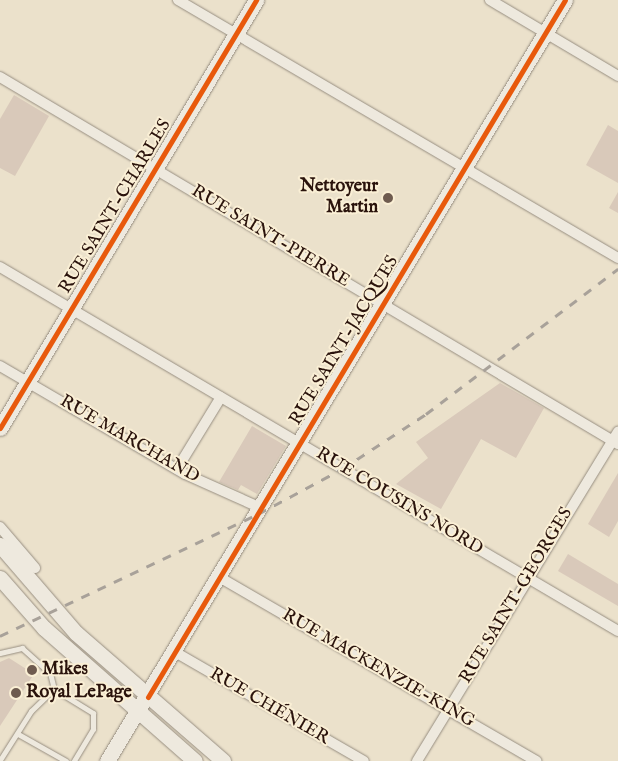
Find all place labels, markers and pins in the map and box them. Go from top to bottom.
place label: Nettoyeur Martin [300,177,378,220]
marker: Nettoyeur Martin [382,192,394,204]
place label: Mikes [42,659,88,681]
marker: Mikes [26,664,38,676]
place label: Royal LePage [26,682,132,704]
marker: Royal LePage [10,687,22,699]

